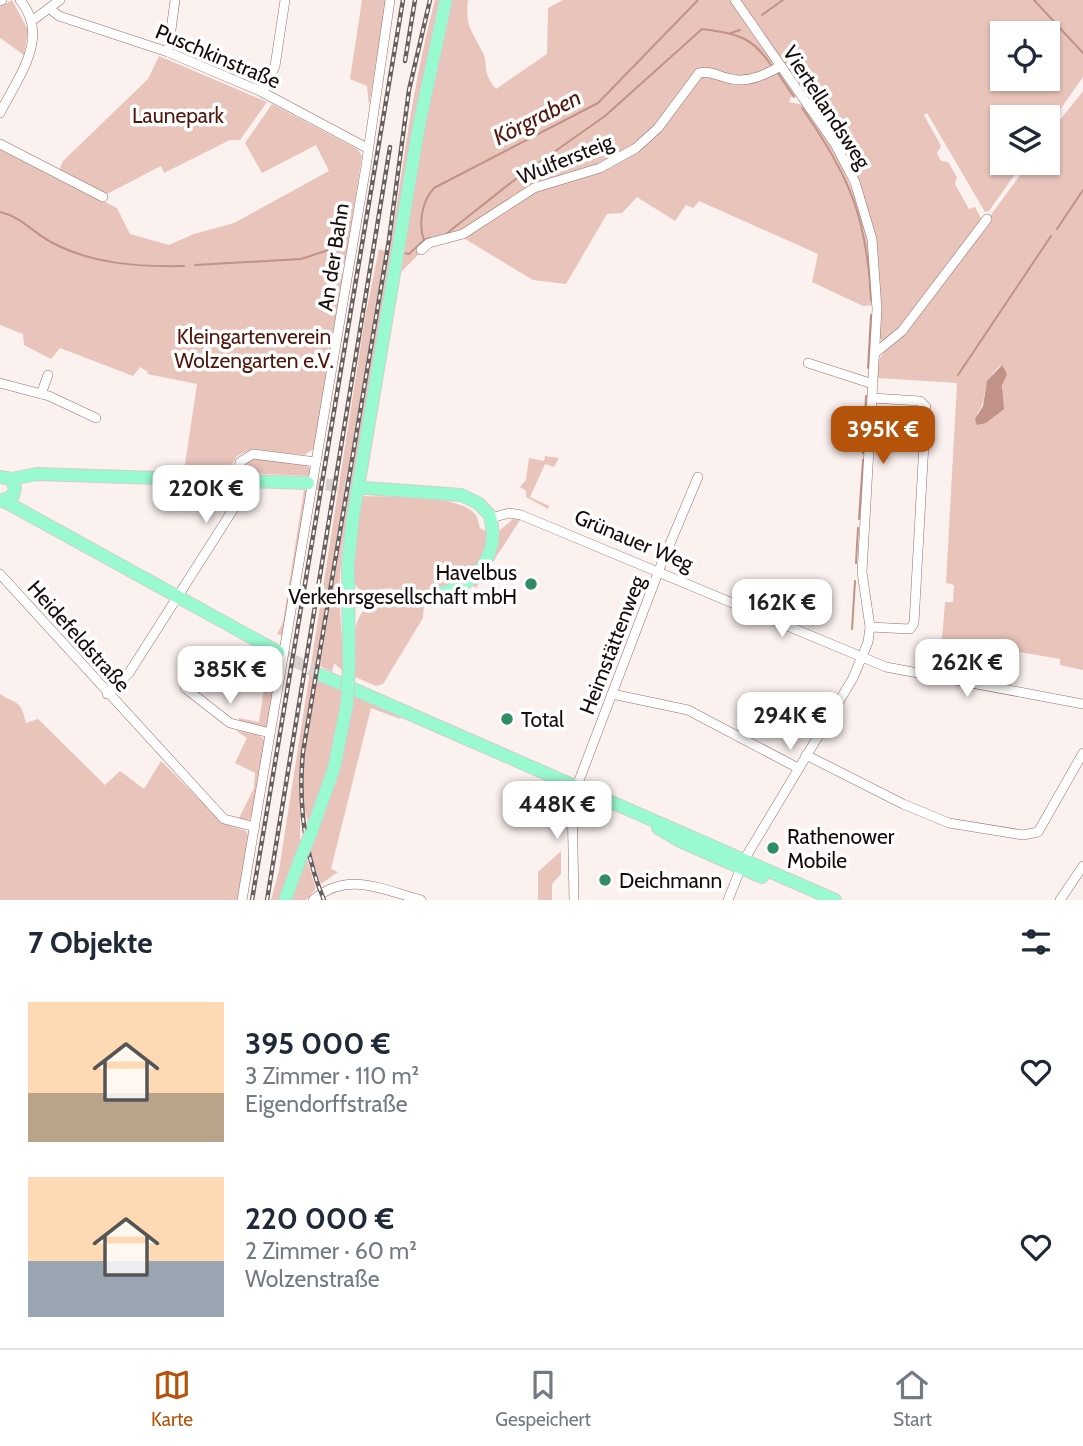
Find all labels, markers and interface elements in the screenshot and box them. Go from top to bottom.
street label: Puschkinstraße [152,18,284,94]
map controls [990,21,1060,175]
button: locate [990,21,1060,91]
street label: Viertellandsweg [778,41,876,174]
water label: Körgraben [488,83,586,151]
park label: Launepark [132,103,225,128]
button: layers [990,105,1060,175]
street label: Wulfersteig [514,128,617,189]
street label: An der Bahn [312,201,354,313]
park label: Kleingartenverein Wolzengarten e.V. [174,324,334,373]
pin: 395K € [826,406,940,466]
text: 395K € [847,415,919,443]
pin: 220K € [149,466,263,525]
text: 220K € [169,474,243,502]
street label: Grünauer Weg [571,504,698,576]
place label: Havelbus Verkehrsgesellschaft mbH [288,560,517,609]
street label: Heimstättenweg [574,572,650,718]
street label: Heidefeldstraße [22,575,136,697]
marker: Havelbus Verkehrsgesellschaft mbH [523,576,539,592]
pin: 162K € [725,580,839,639]
text: 162K € [748,588,816,616]
pin: 262K € [910,640,1024,699]
pin: 385K € [173,646,287,706]
text: 262K € [931,648,1003,676]
text: 385K € [194,655,266,683]
pin: 294K € [733,692,847,752]
text: 294K € [753,701,827,729]
place label: Total [521,707,564,732]
marker: Total [499,711,515,727]
pin: 448K € [500,782,614,841]
text: 448K € [519,790,595,818]
place label: Rathenower Mobile [787,824,895,873]
marker: Rathenower Mobile [765,840,781,856]
place label: Deichmann [619,868,722,893]
marker: Deichmann [597,872,613,888]
icon: filters [1017,923,1055,961]
text: 7 Objekte [28,924,153,961]
text: 395 000 € [245,1025,390,1062]
icon: home [84,1030,168,1114]
icon: heart [1017,1053,1055,1091]
text: 3 Zimmer · 110 m² [245,1062,419,1090]
text: Eigendorffstraße [245,1090,407,1118]
text: 220 000 € [245,1200,394,1237]
icon: home [84,1205,168,1289]
icon: heart [1017,1228,1055,1266]
text: 2 Zimmer · 60 m² [245,1237,417,1265]
text: Wolzenstraße [245,1265,380,1293]
tab: Karte [151,1366,193,1431]
tab: Gespeichert [495,1366,591,1431]
tab: Start [893,1366,932,1431]

